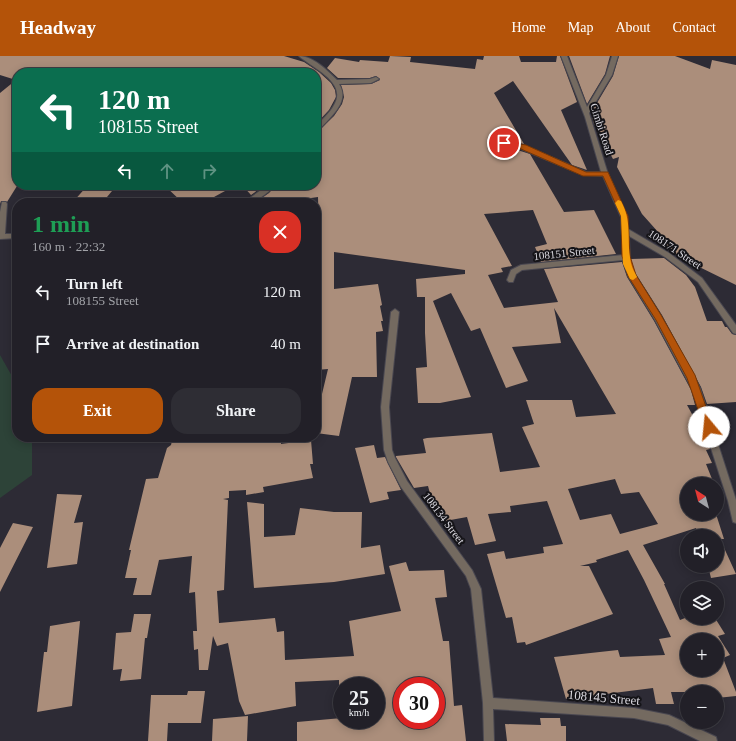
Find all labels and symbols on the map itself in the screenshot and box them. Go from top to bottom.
street label: Cimbi Road [588,102,616,157]
pin [487,126,521,160]
street label: 108171 Street [646,227,704,271]
street label: 108151 Street [533,244,595,262]
position arrow [688,406,730,448]
north arrow [680,477,724,521]
street label: 108134 Street [421,490,467,546]
speed limit sign: 30 [393,677,445,729]
street label: 108145 Street [567,687,641,708]

